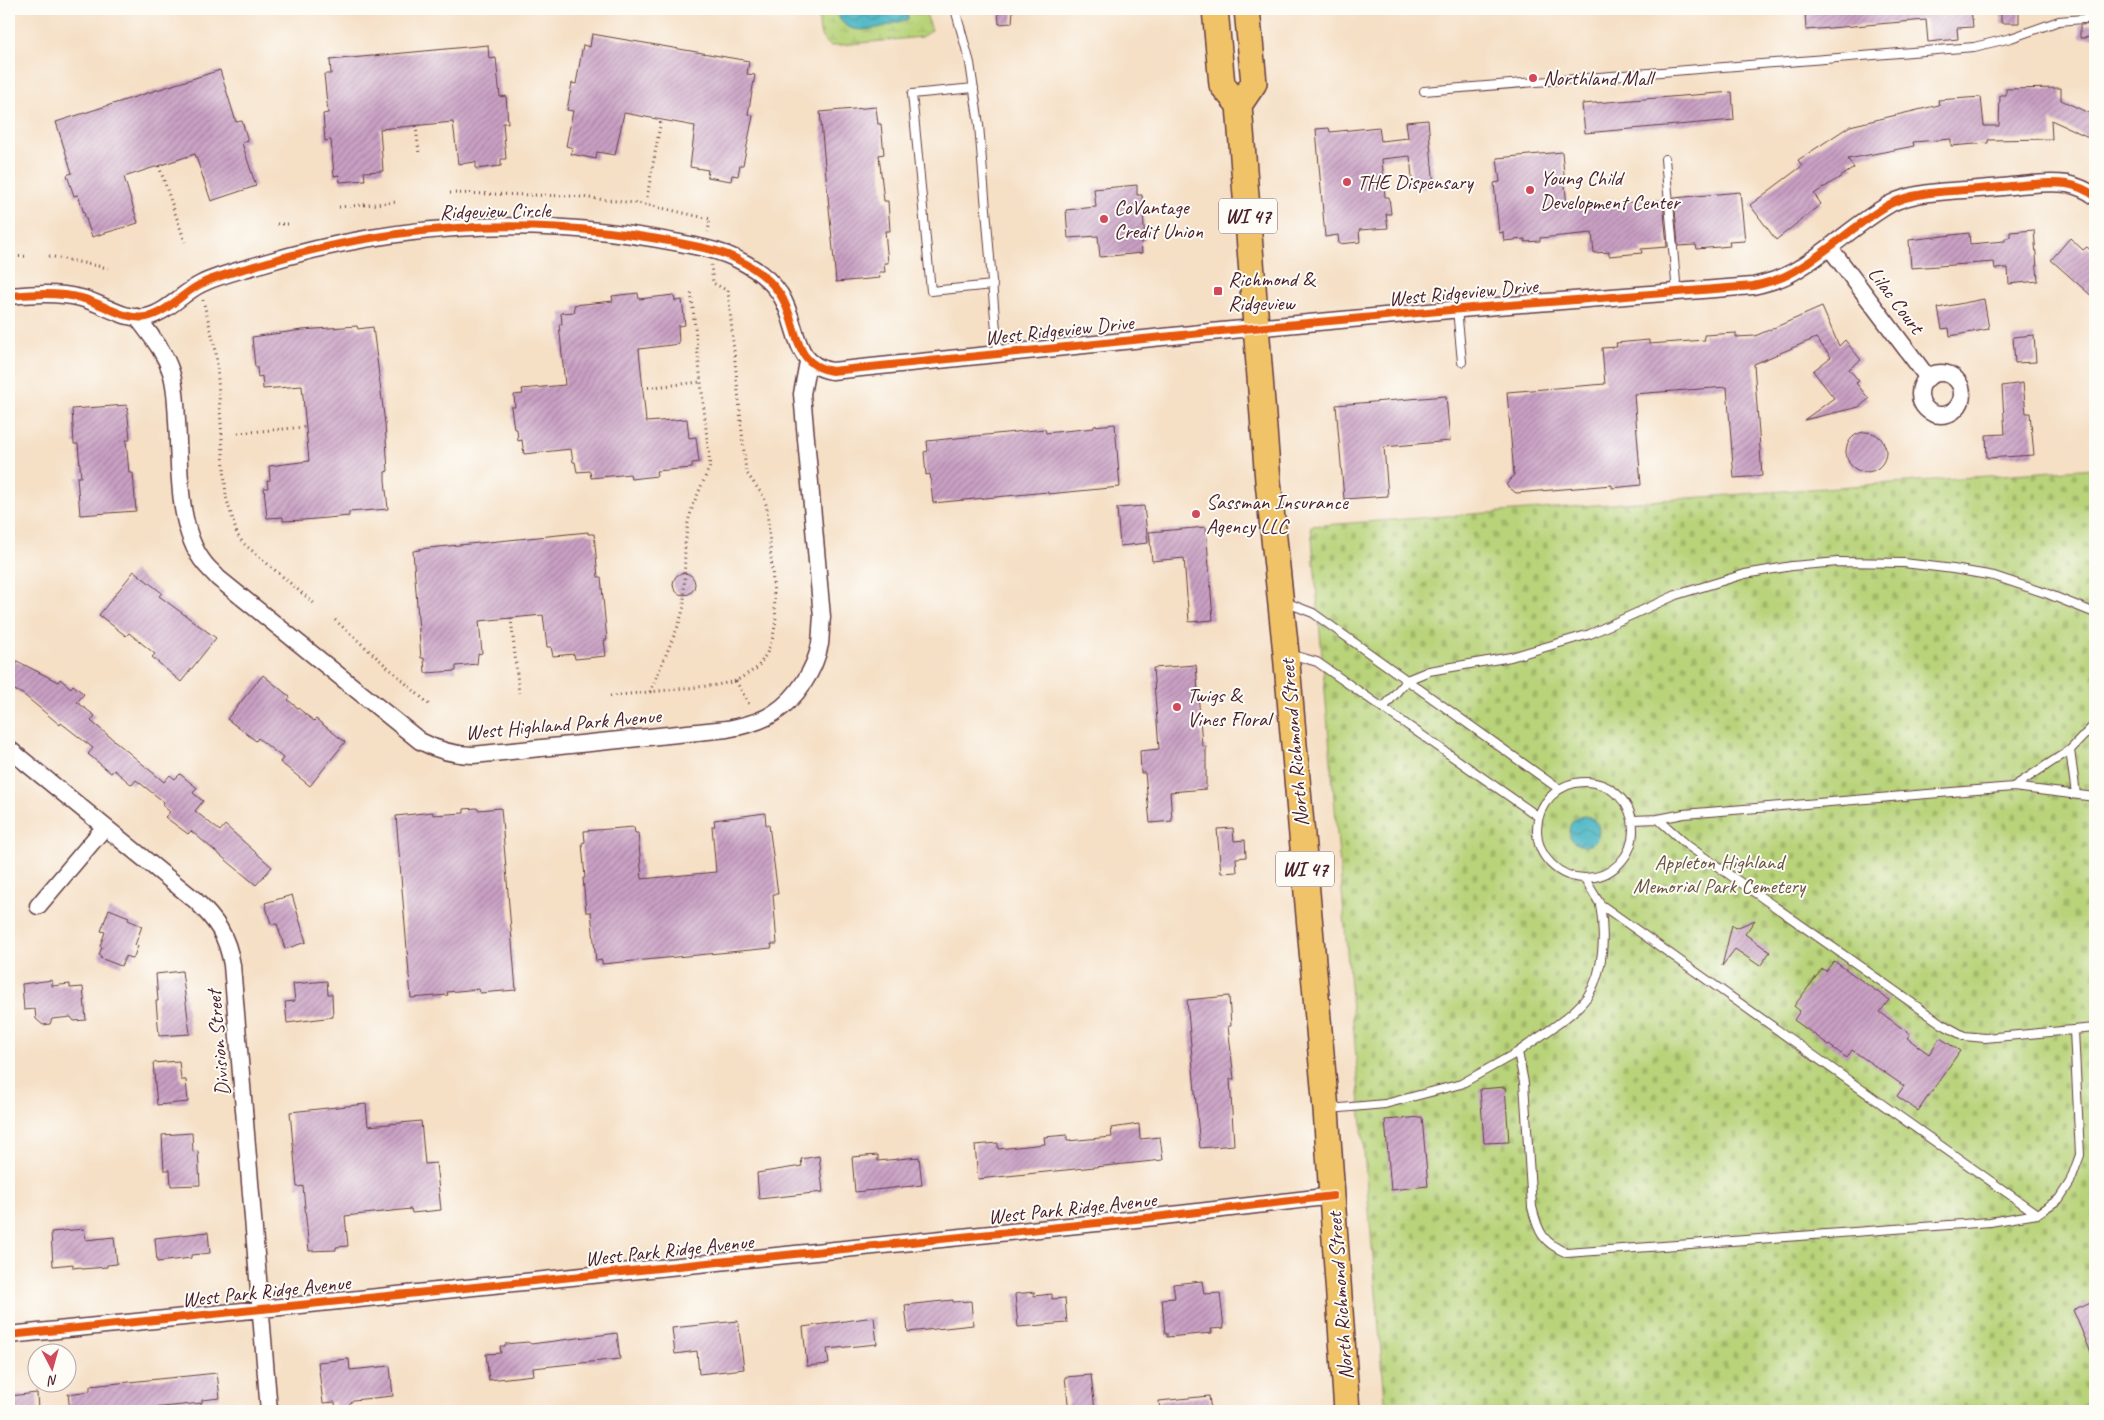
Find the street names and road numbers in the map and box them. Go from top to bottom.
street label: Ridgeview Circle [439,197,552,225]
road number: WI 47 [1219,198,1277,234]
street label: Lilac Court [1862,261,1931,340]
street label: West Ridgeview Drive [1387,272,1541,311]
street label: West Ridgeview Drive [983,309,1137,351]
street label: North Richmond Street [1274,656,1314,828]
street label: West Highland Park Avenue [464,702,664,745]
road number: WI 47 [1276,852,1334,886]
street label: Division Street [200,986,236,1097]
street label: West Park Ridge Avenue [987,1186,1160,1230]
street label: North Richmond Street [1321,1209,1359,1381]
street label: West Park Ridge Avenue [584,1228,757,1272]
street label: West Park Ridge Avenue [181,1269,354,1313]

